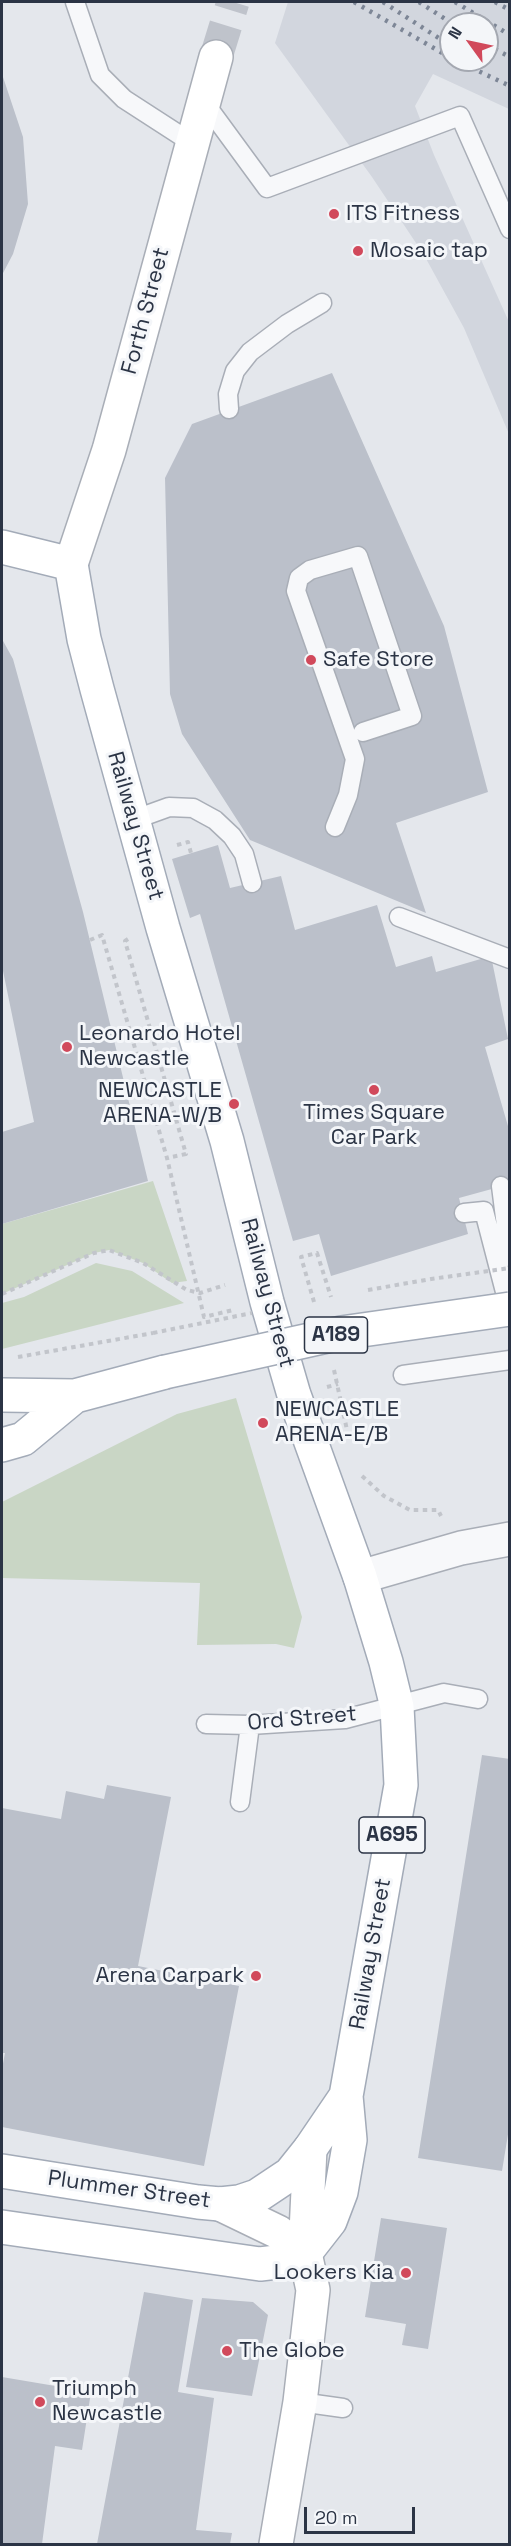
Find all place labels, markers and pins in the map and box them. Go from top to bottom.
place label: ITS Fitness [346,201,460,227]
marker: ITS Fitness [327,207,341,221]
place label: Mosaic tap [370,238,488,264]
marker: Mosaic tap [351,244,365,258]
place label: Safe Store [323,647,434,673]
marker: Safe Store [304,653,318,667]
place label: Leonardo Hotel Newcastle [79,1021,241,1072]
marker: Leonardo Hotel Newcastle [60,1040,74,1054]
place label: NEWCASTLE ARENA-W/B [98,1078,222,1130]
marker: Times Square Car Park [367,1083,381,1097]
marker: NEWCASTLE ARENA-W/B [227,1097,241,1111]
place label: Times Square Car Park [303,1100,445,1152]
place label: NEWCASTLE ARENA-E/B [275,1397,399,1448]
marker: NEWCASTLE ARENA-E/B [256,1416,270,1430]
place label: Arena Carpark [95,1963,244,1989]
marker: Arena Carpark [249,1969,263,1983]
place label: Lookers Kia [274,2260,394,2286]
marker: Lookers Kia [399,2266,413,2280]
place label: The Globe [239,2338,345,2364]
marker: The Globe [220,2344,234,2358]
place label: Triumph Newcastle [52,2376,162,2428]
marker: Triumph Newcastle [33,2395,47,2409]

